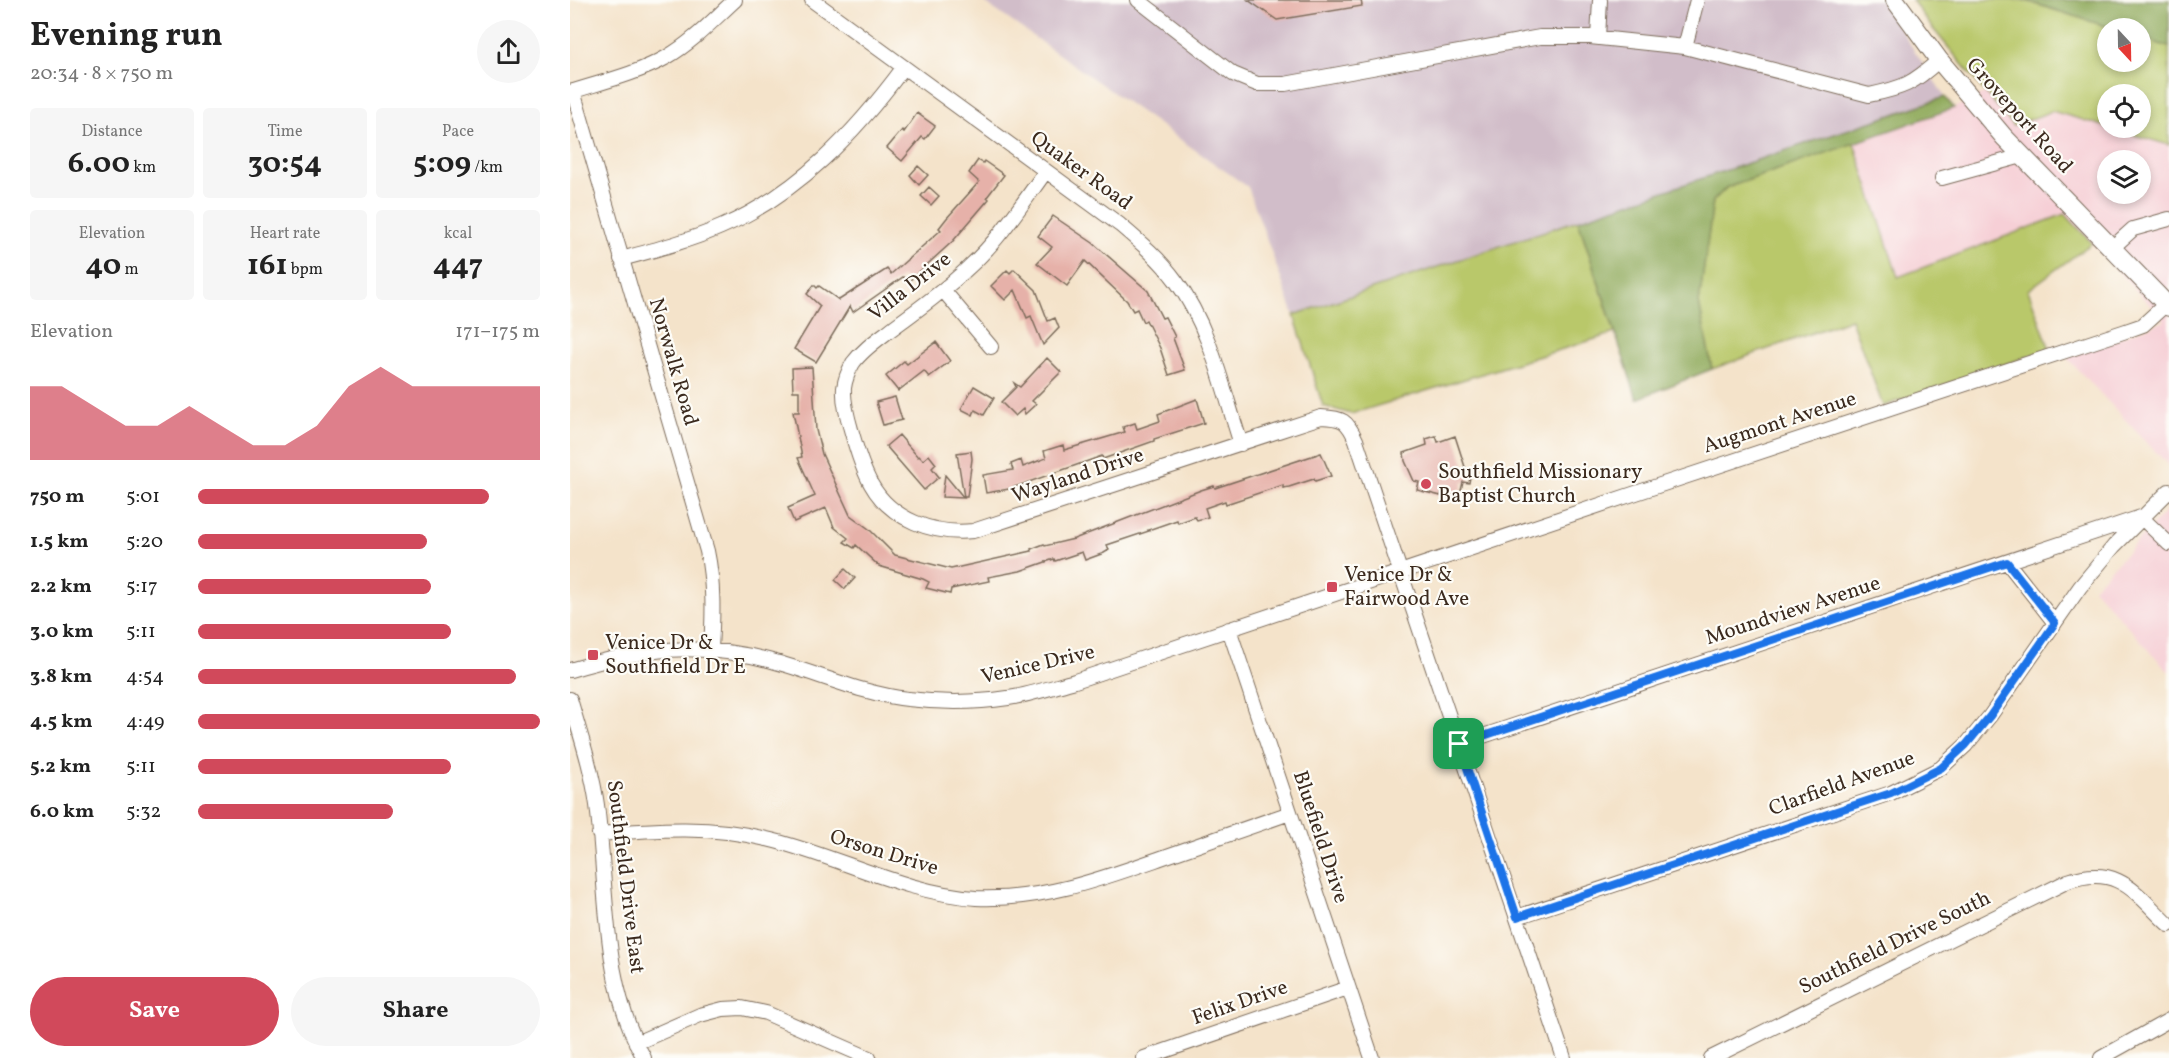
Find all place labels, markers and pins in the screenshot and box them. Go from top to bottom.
place label: Southfield Missionary Baptist Church [1438,458,1643,511]
marker: Southfield Missionary Baptist Church [1419,477,1433,491]
place label: Venice Dr & Fairwood Ave [1344,561,1469,614]
marker: Venice Dr & Fairwood Ave [1325,580,1339,594]
place label: Venice Dr & Southfield Dr E [605,629,746,682]
marker: Venice Dr & Southfield Dr E [586,648,600,662]
pin [1433,718,1484,769]

